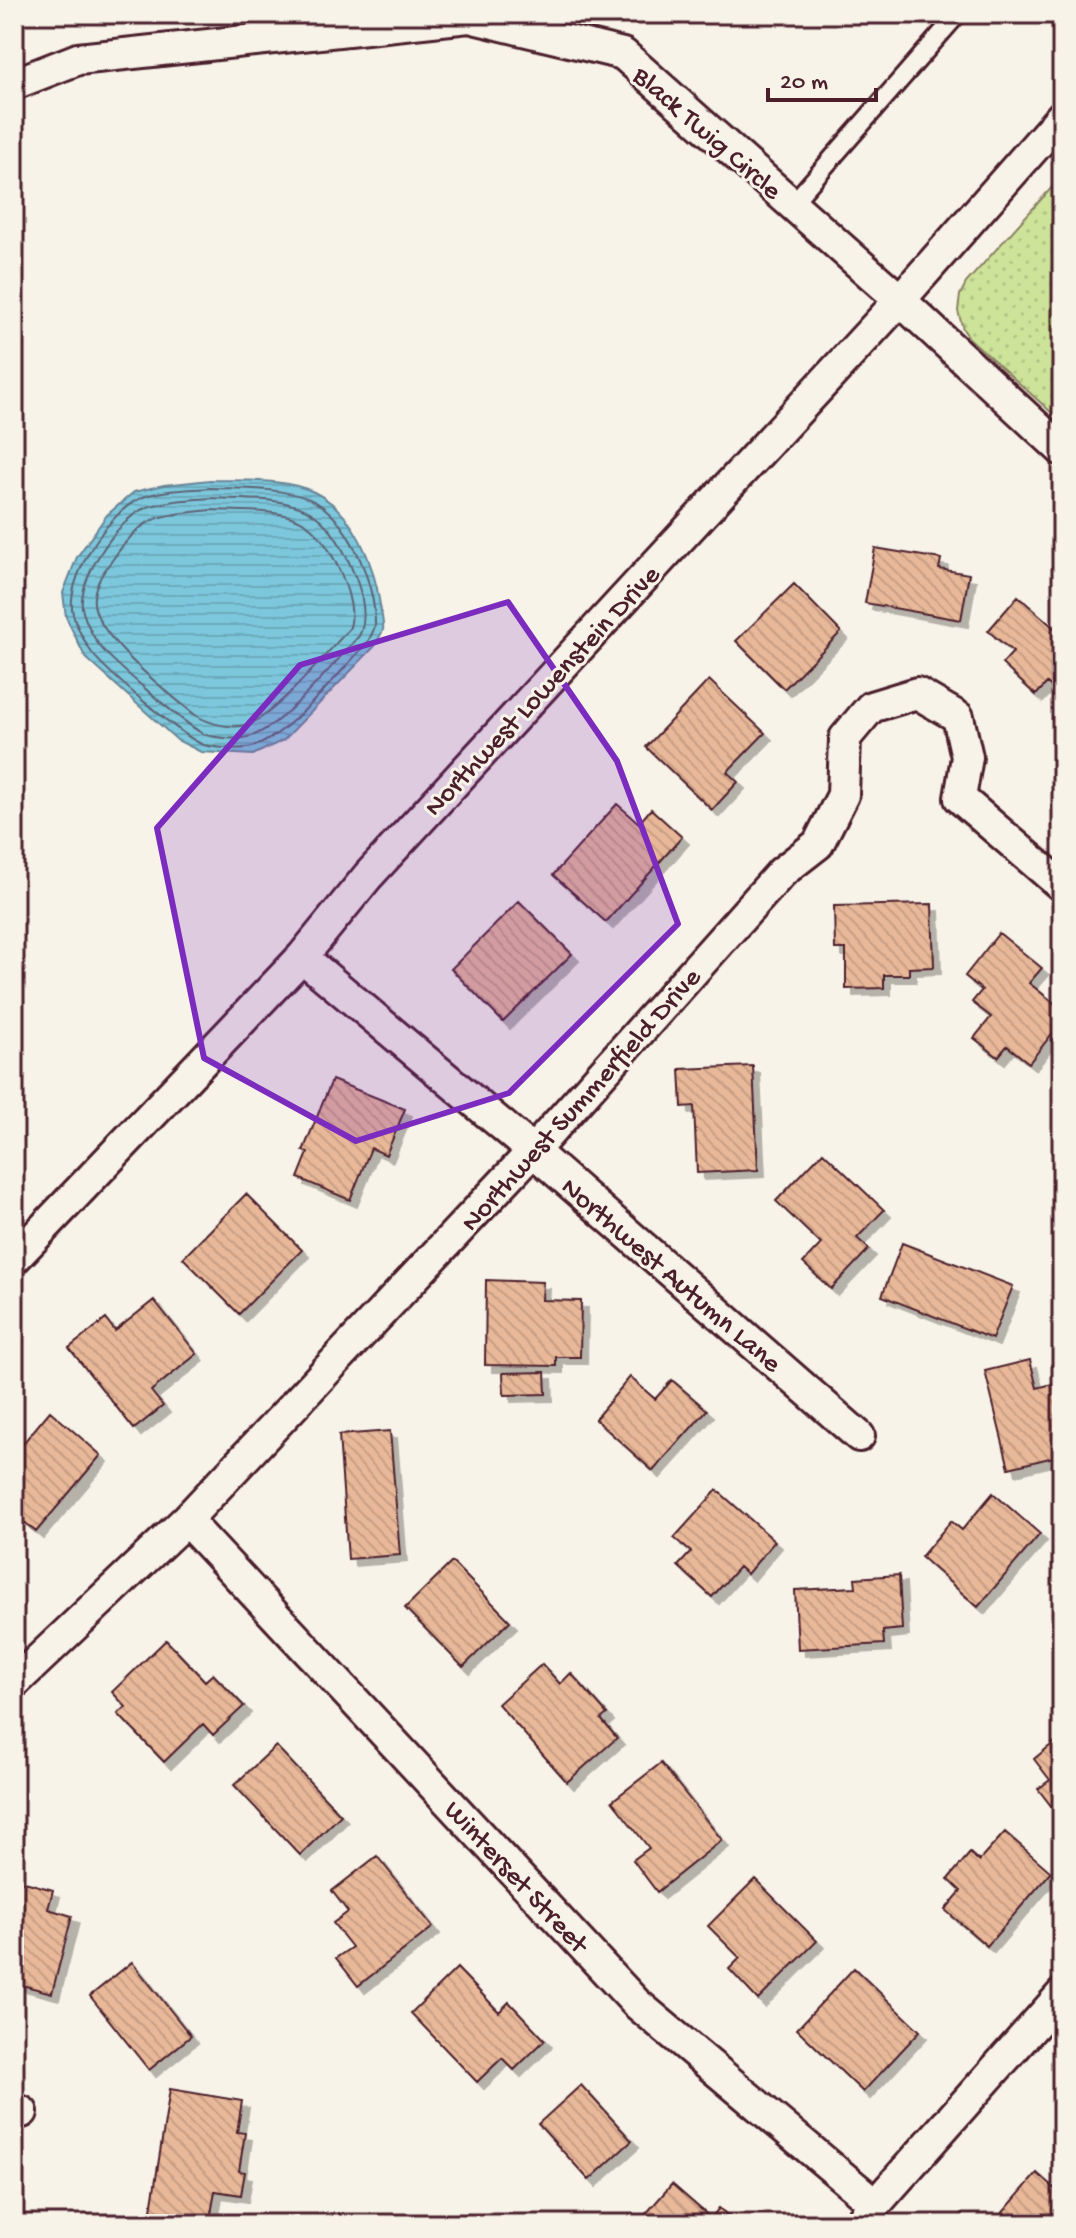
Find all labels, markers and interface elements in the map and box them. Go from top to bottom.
scale bar [768,52,876,102]
street label: Black Twig Circle [624,60,788,209]
text: 20 m [780,69,828,98]
street label: Northwest Lowenstein Drive [418,559,669,824]
street label: Northwest Summerfield Drive [455,962,710,1240]
street label: Northwest Autumn Lane [553,1172,787,1381]
street label: Winterset Street [436,1795,596,1963]

